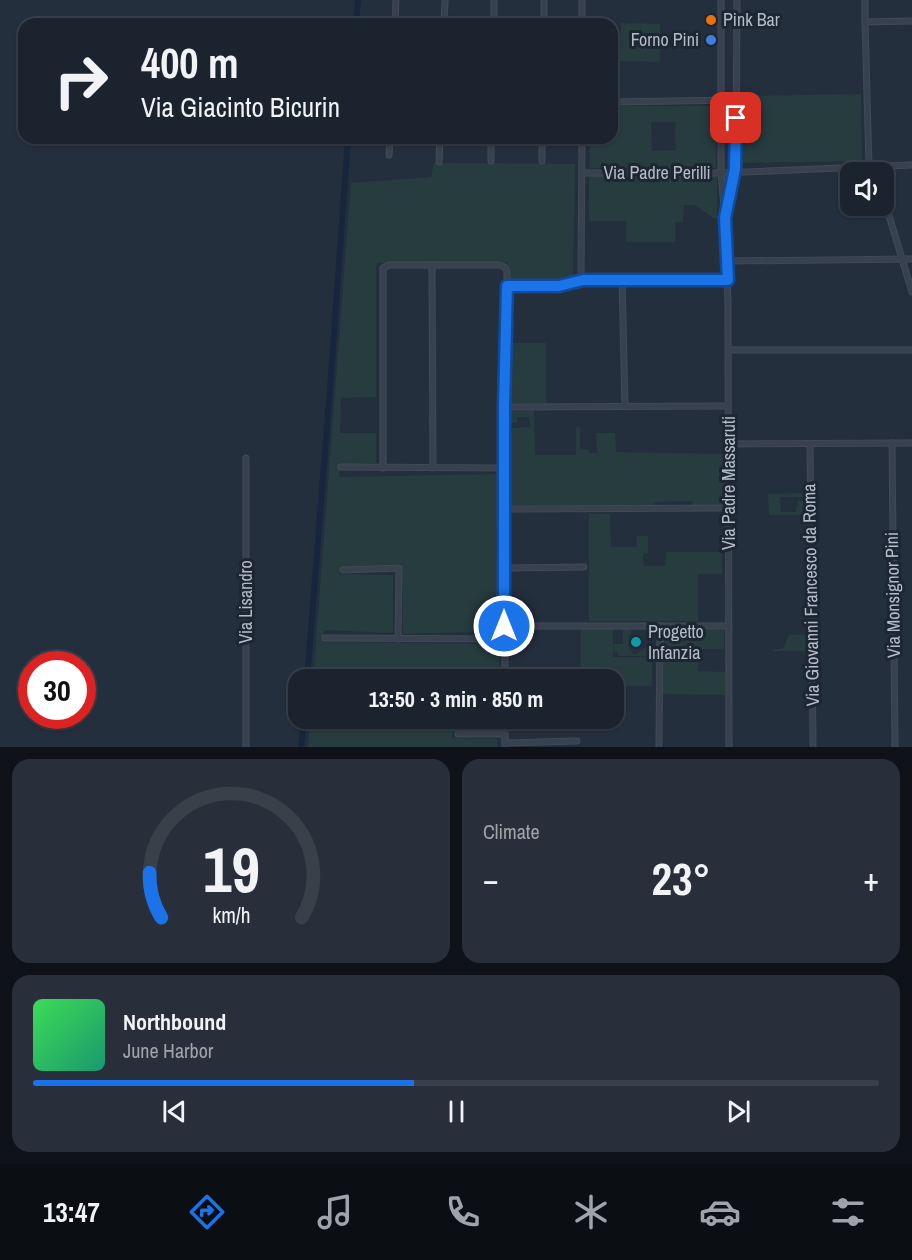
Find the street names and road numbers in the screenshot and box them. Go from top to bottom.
street label: Via Padre Perilli [603,160,711,185]
street label: Via Padre Massaruti [716,416,741,550]
street label: Via Giovanni Francesco da Roma [796,483,825,707]
street label: Via Monsignor Pini [879,532,906,658]
street label: Via Lisandro [233,560,258,644]

